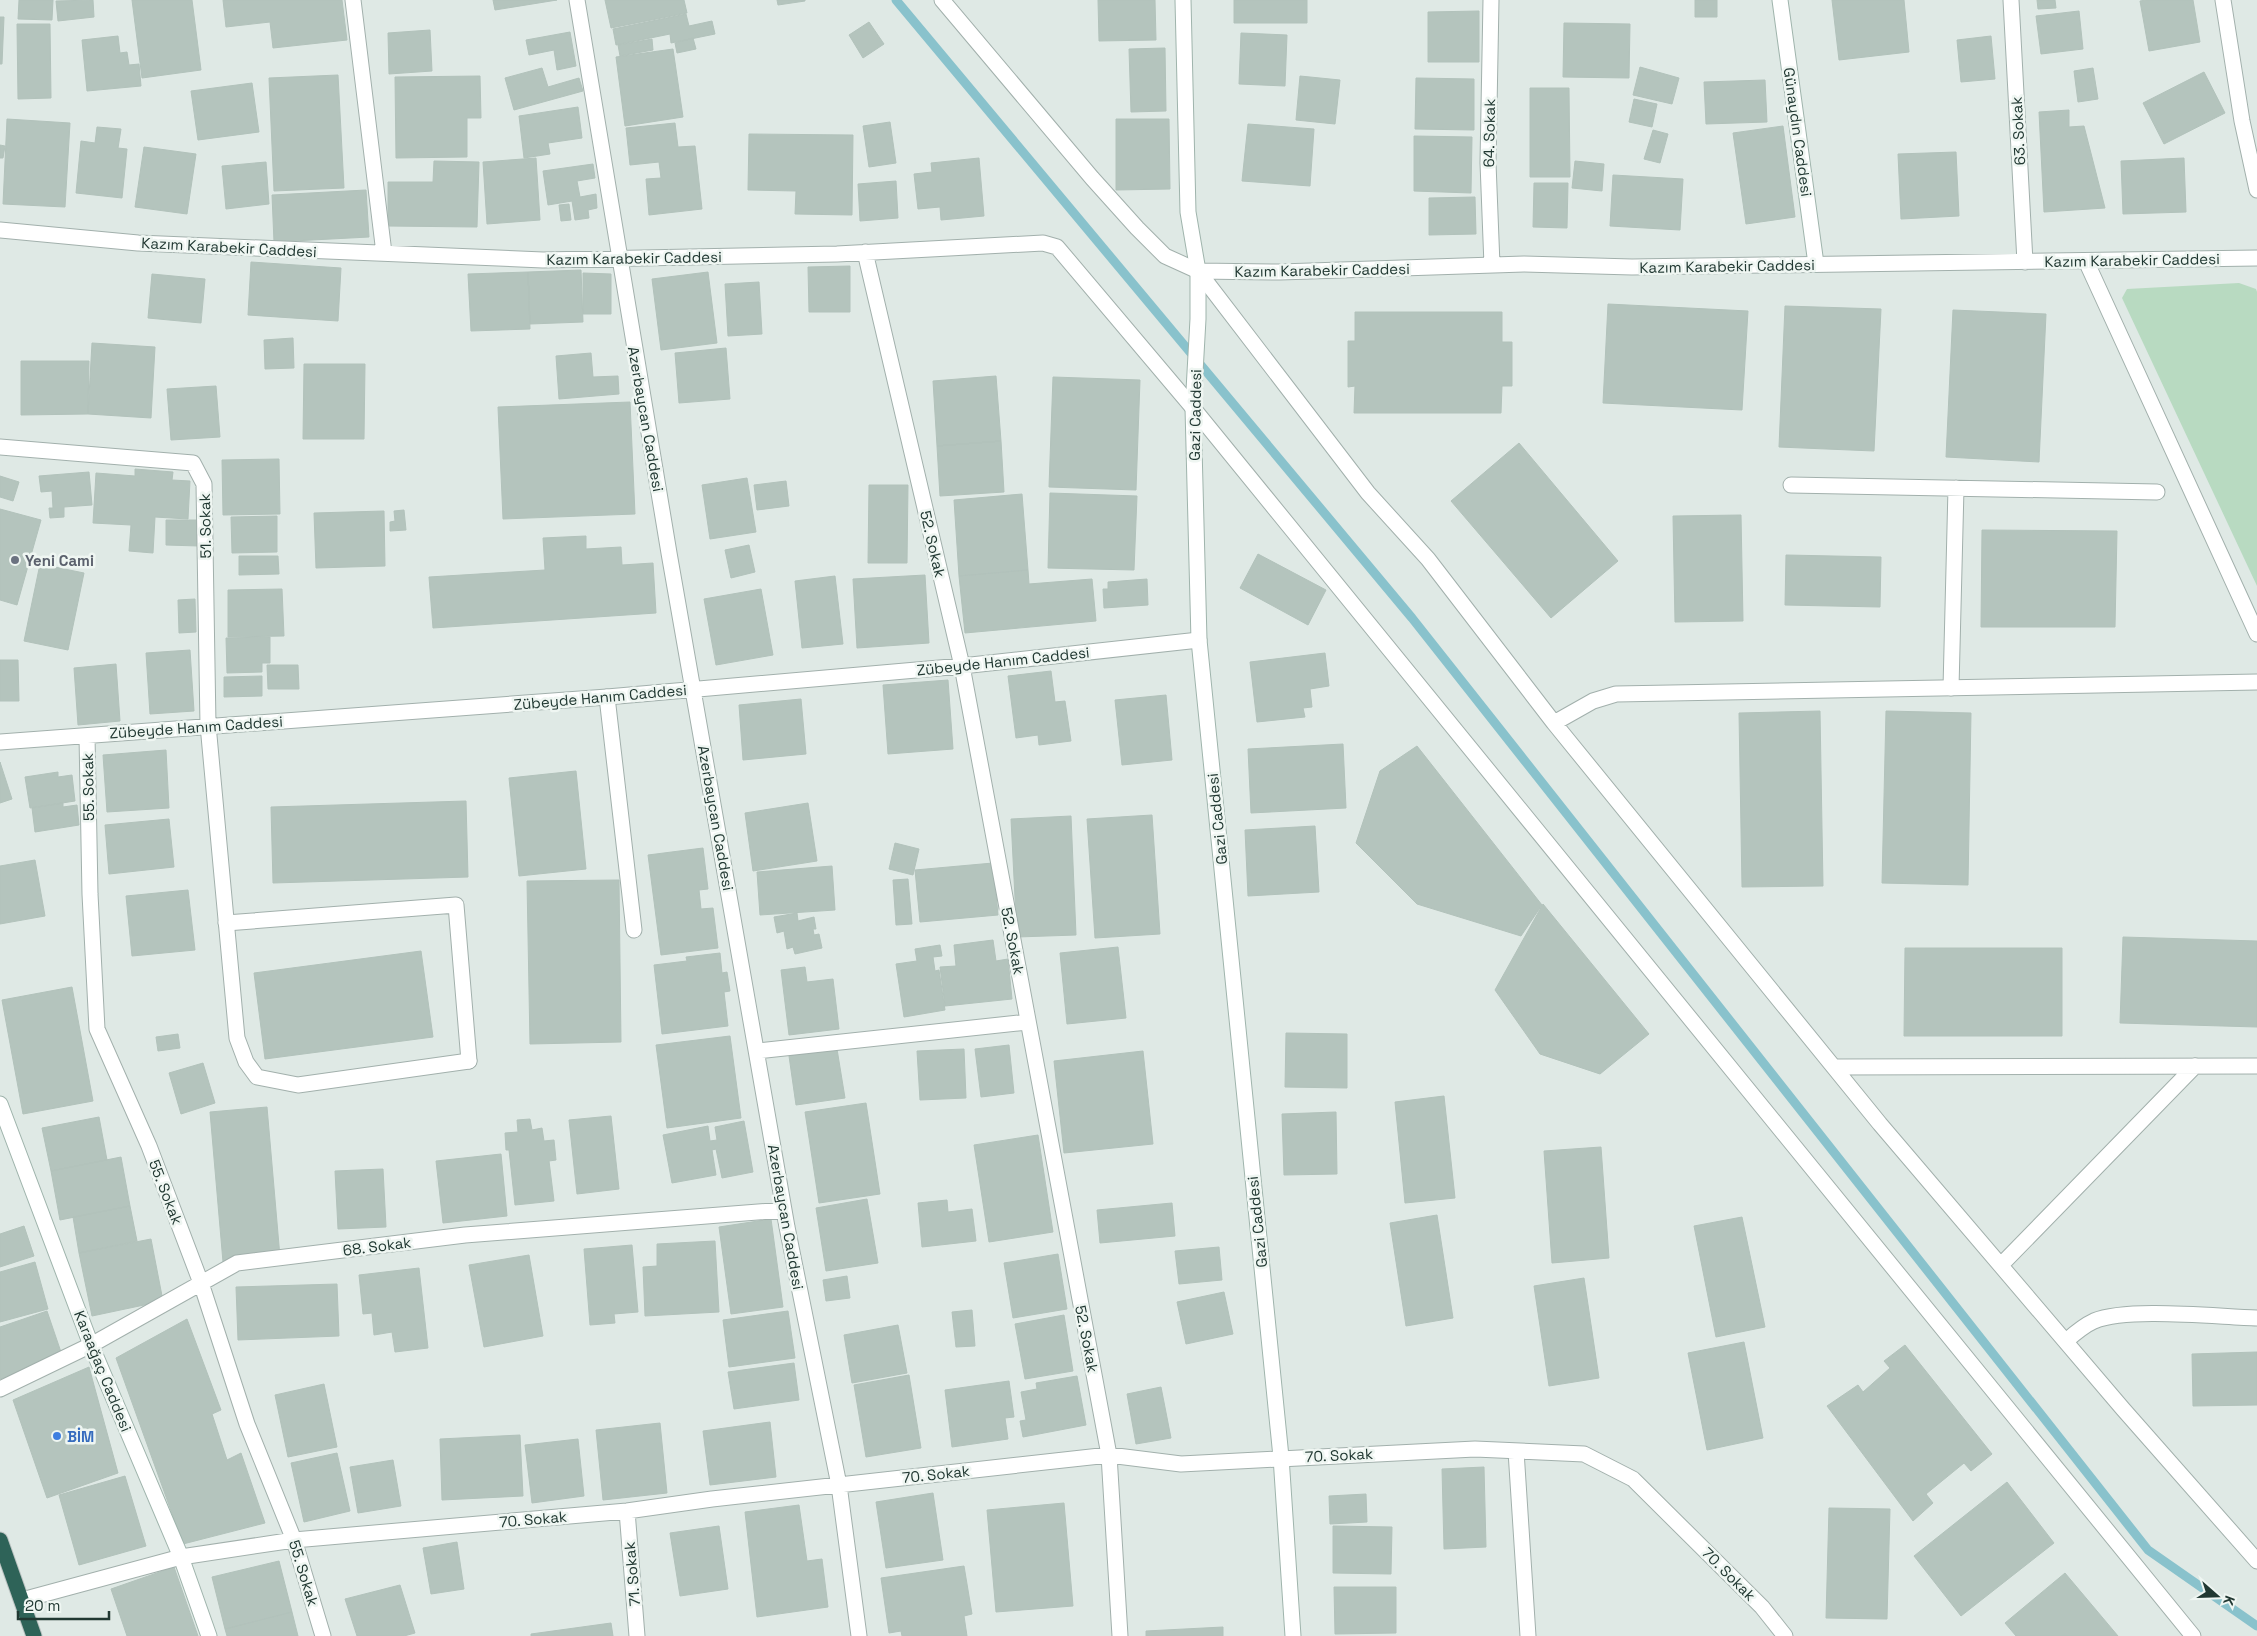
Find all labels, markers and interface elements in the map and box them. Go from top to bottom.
street label: Günaydın Caddesi [1780,66,1816,198]
street label: 63. Sokak [2007,96,2029,166]
street label: 64. Sokak [1479,98,1499,168]
street label: Kazım Karabekir Caddesi [141,233,317,261]
street label: Kazım Karabekir Caddesi [546,247,722,269]
street label: Kazım Karabekir Caddesi [2044,249,2220,271]
street label: Kazım Karabekir Caddesi [1639,255,1815,277]
street label: Kazım Karabekir Caddesi [1234,259,1410,281]
street label: Azerbaycan Caddesi [624,345,668,493]
street label: Gazi Caddesi [1185,369,1205,461]
street label: 51. Sokak [195,493,215,559]
street label: 52. Sokak [916,509,950,579]
place label: Yeni Cami [25,551,94,570]
marker: Yeni Cami [9,554,21,566]
street label: Zübeyde Hanım Caddesi [916,642,1090,680]
street label: Zübeyde Hanım Caddesi [513,680,687,714]
street label: Zübeyde Hanım Caddesi [109,711,283,743]
street label: Azerbaycan Caddesi [694,744,738,892]
street label: 55. Sokak [78,753,98,821]
street label: Gazi Caddesi [1203,772,1231,866]
street label: 52. Sokak [997,906,1029,976]
street label: Azerbaycan Caddesi [764,1143,808,1291]
street label: 55. Sokak [145,1157,187,1227]
street label: Gazi Caddesi [1243,1175,1271,1269]
street label: 68. Sokak [342,1232,412,1260]
street label: 52. Sokak [1071,1304,1103,1374]
street label: Karaağaç Caddesi [70,1308,136,1434]
place label: BİM [67,1427,94,1446]
marker: BİM [51,1430,63,1442]
street label: 70. Sokak [1305,1444,1373,1466]
street label: 70. Sokak [901,1461,971,1487]
street label: 70. Sokak [498,1507,568,1531]
street label: 55. Sokak [285,1538,323,1608]
street label: 71. Sokak [620,1541,644,1607]
street label: 70. Sokak [1698,1543,1760,1605]
north arrow [2192,1571,2242,1621]
scale bar [18,1588,109,1620]
text: K [2219,1593,2239,1608]
text: 20 m [25,1596,60,1615]

